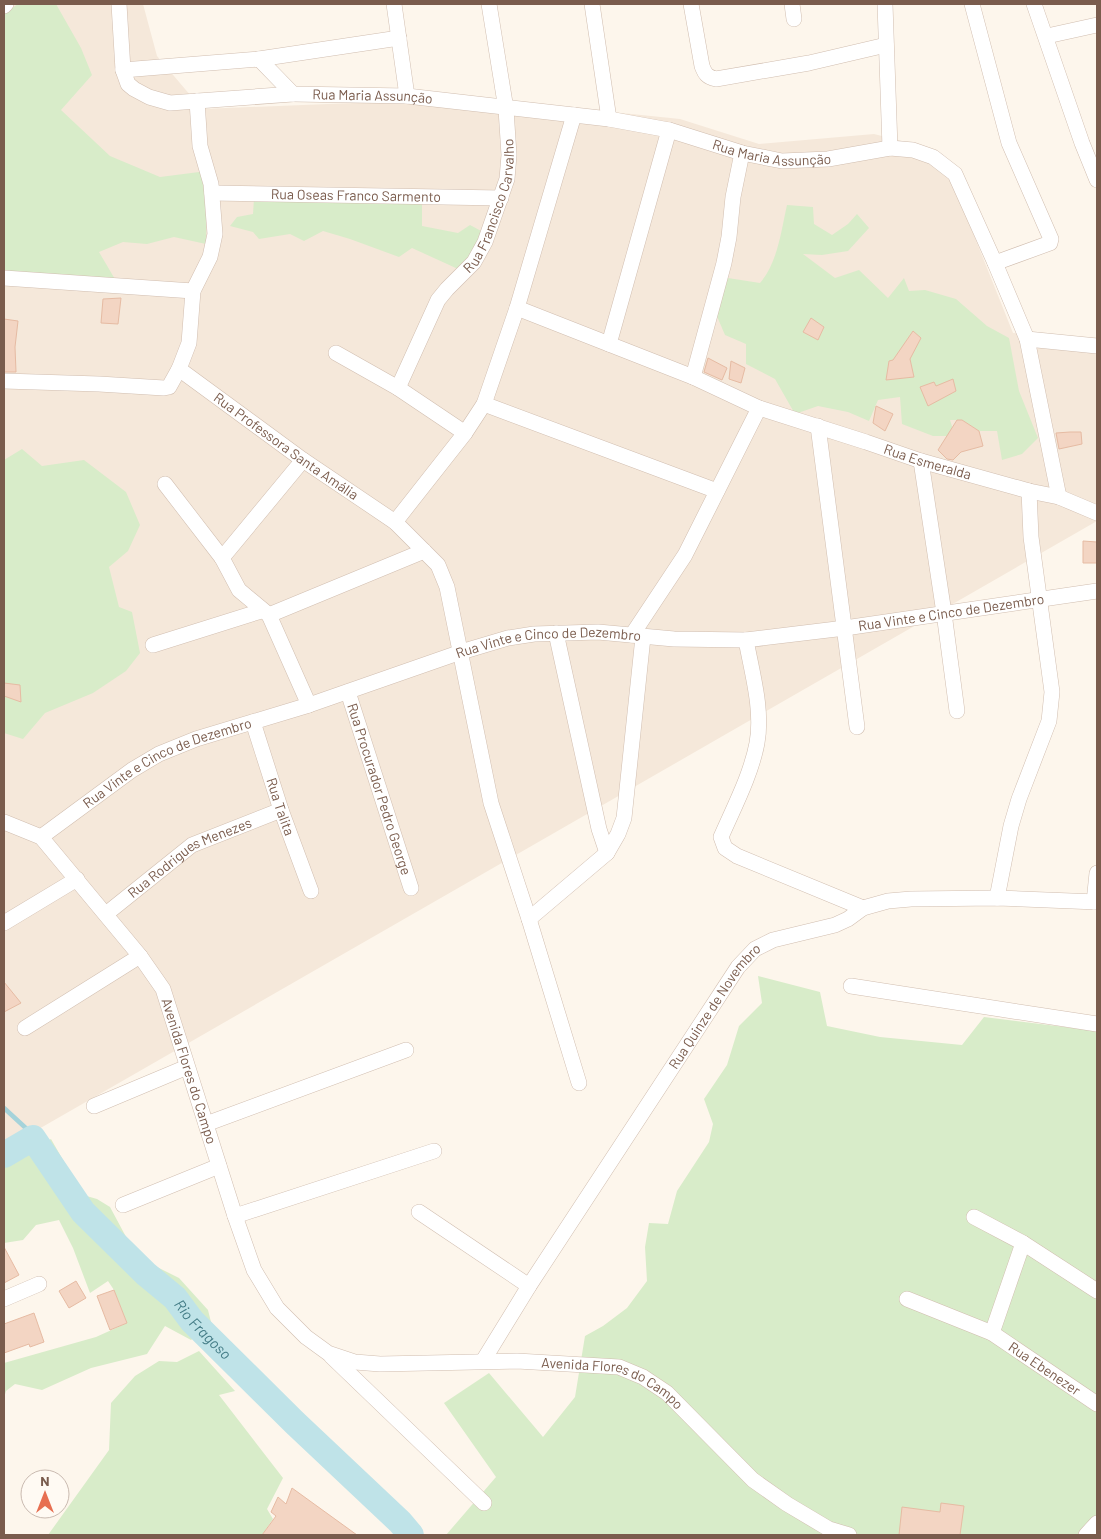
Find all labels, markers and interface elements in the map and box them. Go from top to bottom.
street label: Rua Maria Assunção [312,85,434,107]
street label: Rua Maria Assunção [710,135,832,169]
street label: Rua Francisco Carvalho [459,138,517,276]
street label: Rua Oseas Franco Sarmento [271,185,441,205]
street label: Rua Professora Santa Amália [211,388,362,503]
street label: Rua Esmeralda [882,440,973,483]
street label: Rua Vinte e Cinco de Dezembro [857,590,1045,634]
street label: Rua Vinte e Cinco de Dezembro [453,623,642,661]
street label: Rua Procurador Pedro George [344,701,415,877]
street label: Rua Vinte e Cinco de Dezembro [79,714,253,811]
street label: Rua Talita [263,775,299,838]
street label: Rua Rodrigues Menezes [124,813,254,901]
street label: Rua Quinze de Novembro [665,939,763,1072]
street label: Avenida Flores do Campo [158,996,221,1146]
water label: Rio Fragoso [171,1296,235,1363]
street label: Rua Ebenezer [1006,1338,1084,1398]
street label: Avenida Flores do Campo [541,1353,687,1412]
north arrow [20,1469,70,1519]
text: N [40,1472,50,1489]

